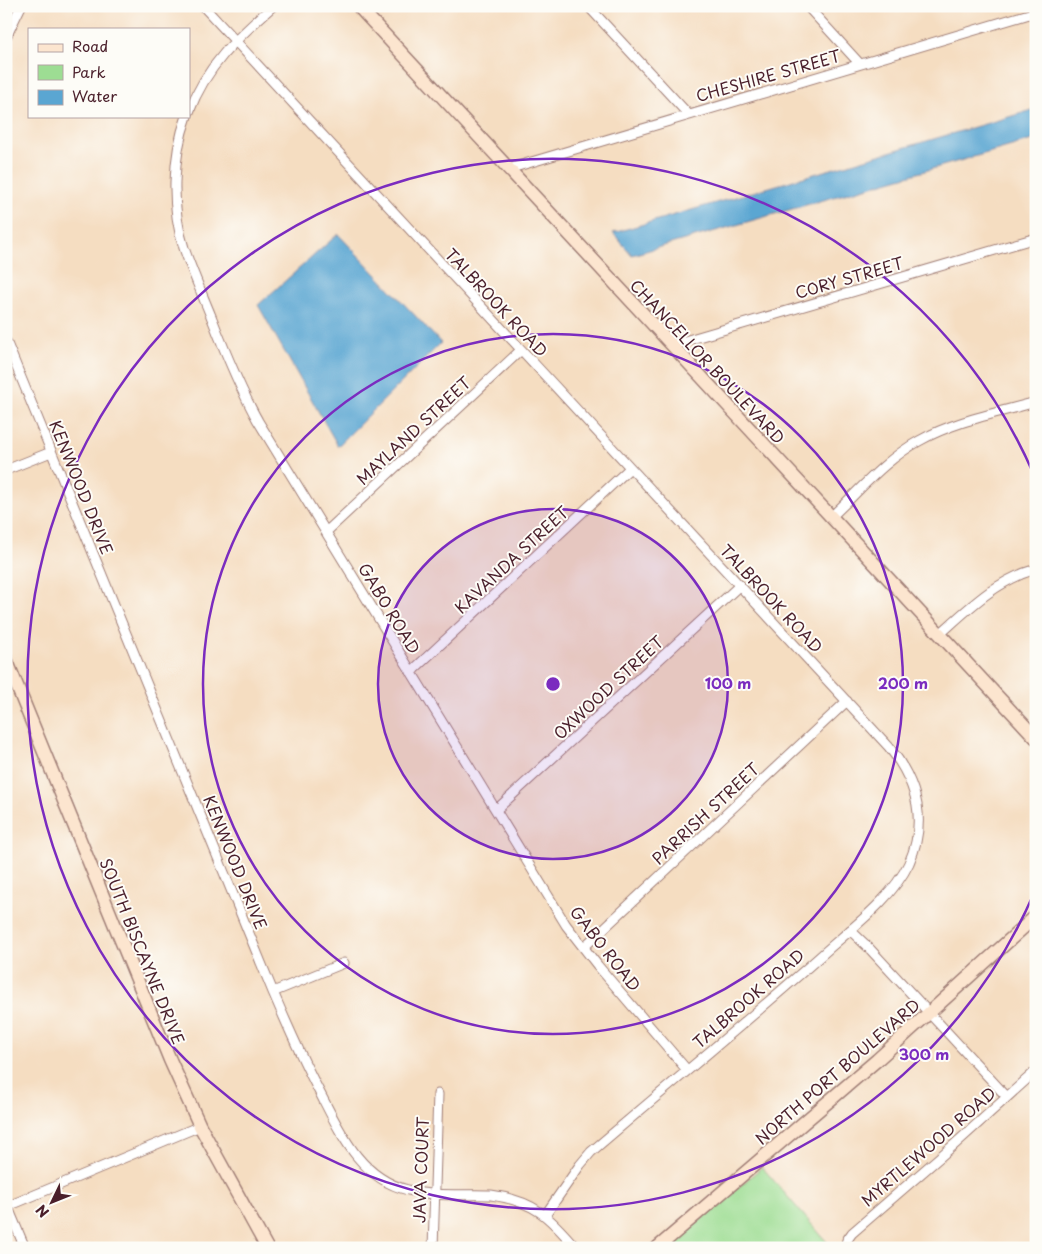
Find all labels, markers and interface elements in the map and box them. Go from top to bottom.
legend [28,28,190,118]
text: Road [72,34,108,57]
street label: CHESHIRE STREET [693,43,843,107]
text: Park [72,60,106,83]
text: Water [72,84,117,107]
street label: TALBROOK ROAD [440,242,554,362]
street label: CORY STREET [792,250,906,304]
street label: CHANCELLOR BOULEVARD [625,273,791,449]
street label: MAYLAND STREET [350,370,476,490]
street label: KENWOOD DRIVE [44,416,120,558]
street label: KAVANDA STREET [449,500,573,618]
street label: TALBROOK ROAD [715,538,829,658]
street label: GABO ROAD [353,558,427,658]
street label: OXWOOD STREET [548,630,668,744]
text: 100 m [705,671,751,694]
text: 200 m [878,671,928,694]
centre of rings [544,675,562,693]
street label: PARRISH STREET [646,757,764,869]
street label: KENWOOD DRIVE [198,791,274,933]
street label: SOUTH BISCAYNE DRIVE [95,854,191,1048]
street label: GABO ROAD [565,900,647,996]
street label: TALBROOK ROAD [687,943,809,1053]
street label: NORTH PORT BOULEVARD [749,993,925,1149]
text: 300 m [899,1042,949,1065]
street label: MYRTLEWOOD ROAD [855,1081,1001,1211]
street label: JAVA COURT [406,1116,434,1223]
north arrow [28,1176,78,1226]
text: N [31,1200,54,1222]

